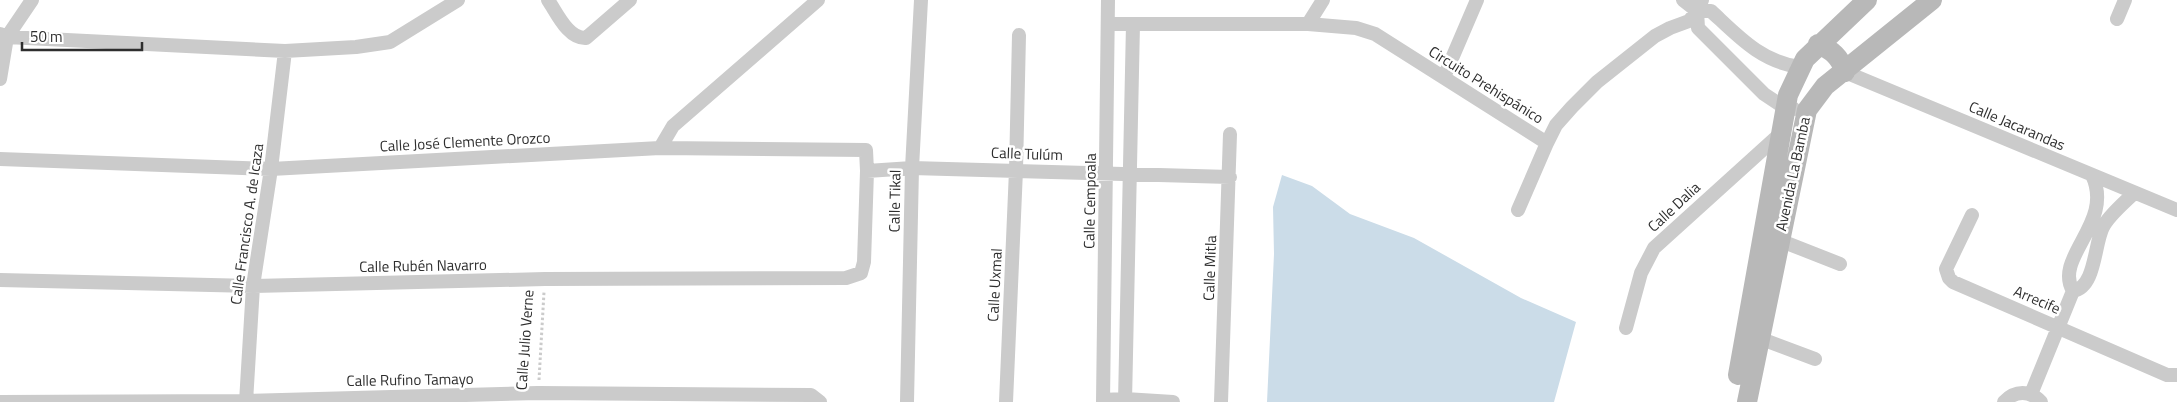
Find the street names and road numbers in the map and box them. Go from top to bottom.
street label: Circuito Prehispánico [1424,40,1548,129]
street label: Calle Jacarandas [1965,95,2069,156]
street label: Avenida La Bamba [1769,114,1816,233]
street label: Calle José Clemente Orozco [379,126,551,157]
street label: Calle Francisco A. de Icaza [224,141,269,306]
street label: Calle Tulúm [991,141,1063,166]
street label: Calle Cempoala [1077,152,1102,249]
street label: Calle Tikal [882,169,907,233]
street label: Calle Dalia [1642,176,1706,237]
street label: Calle Mitla [1197,234,1222,301]
street label: Calle Uxmal [981,248,1008,322]
street label: Calle Rubén Navarro [359,253,487,278]
street label: Arrecife [2010,279,2064,320]
street label: Calle Julio Verne [510,289,539,391]
street label: Calle Rufino Tamayo [346,367,474,392]

